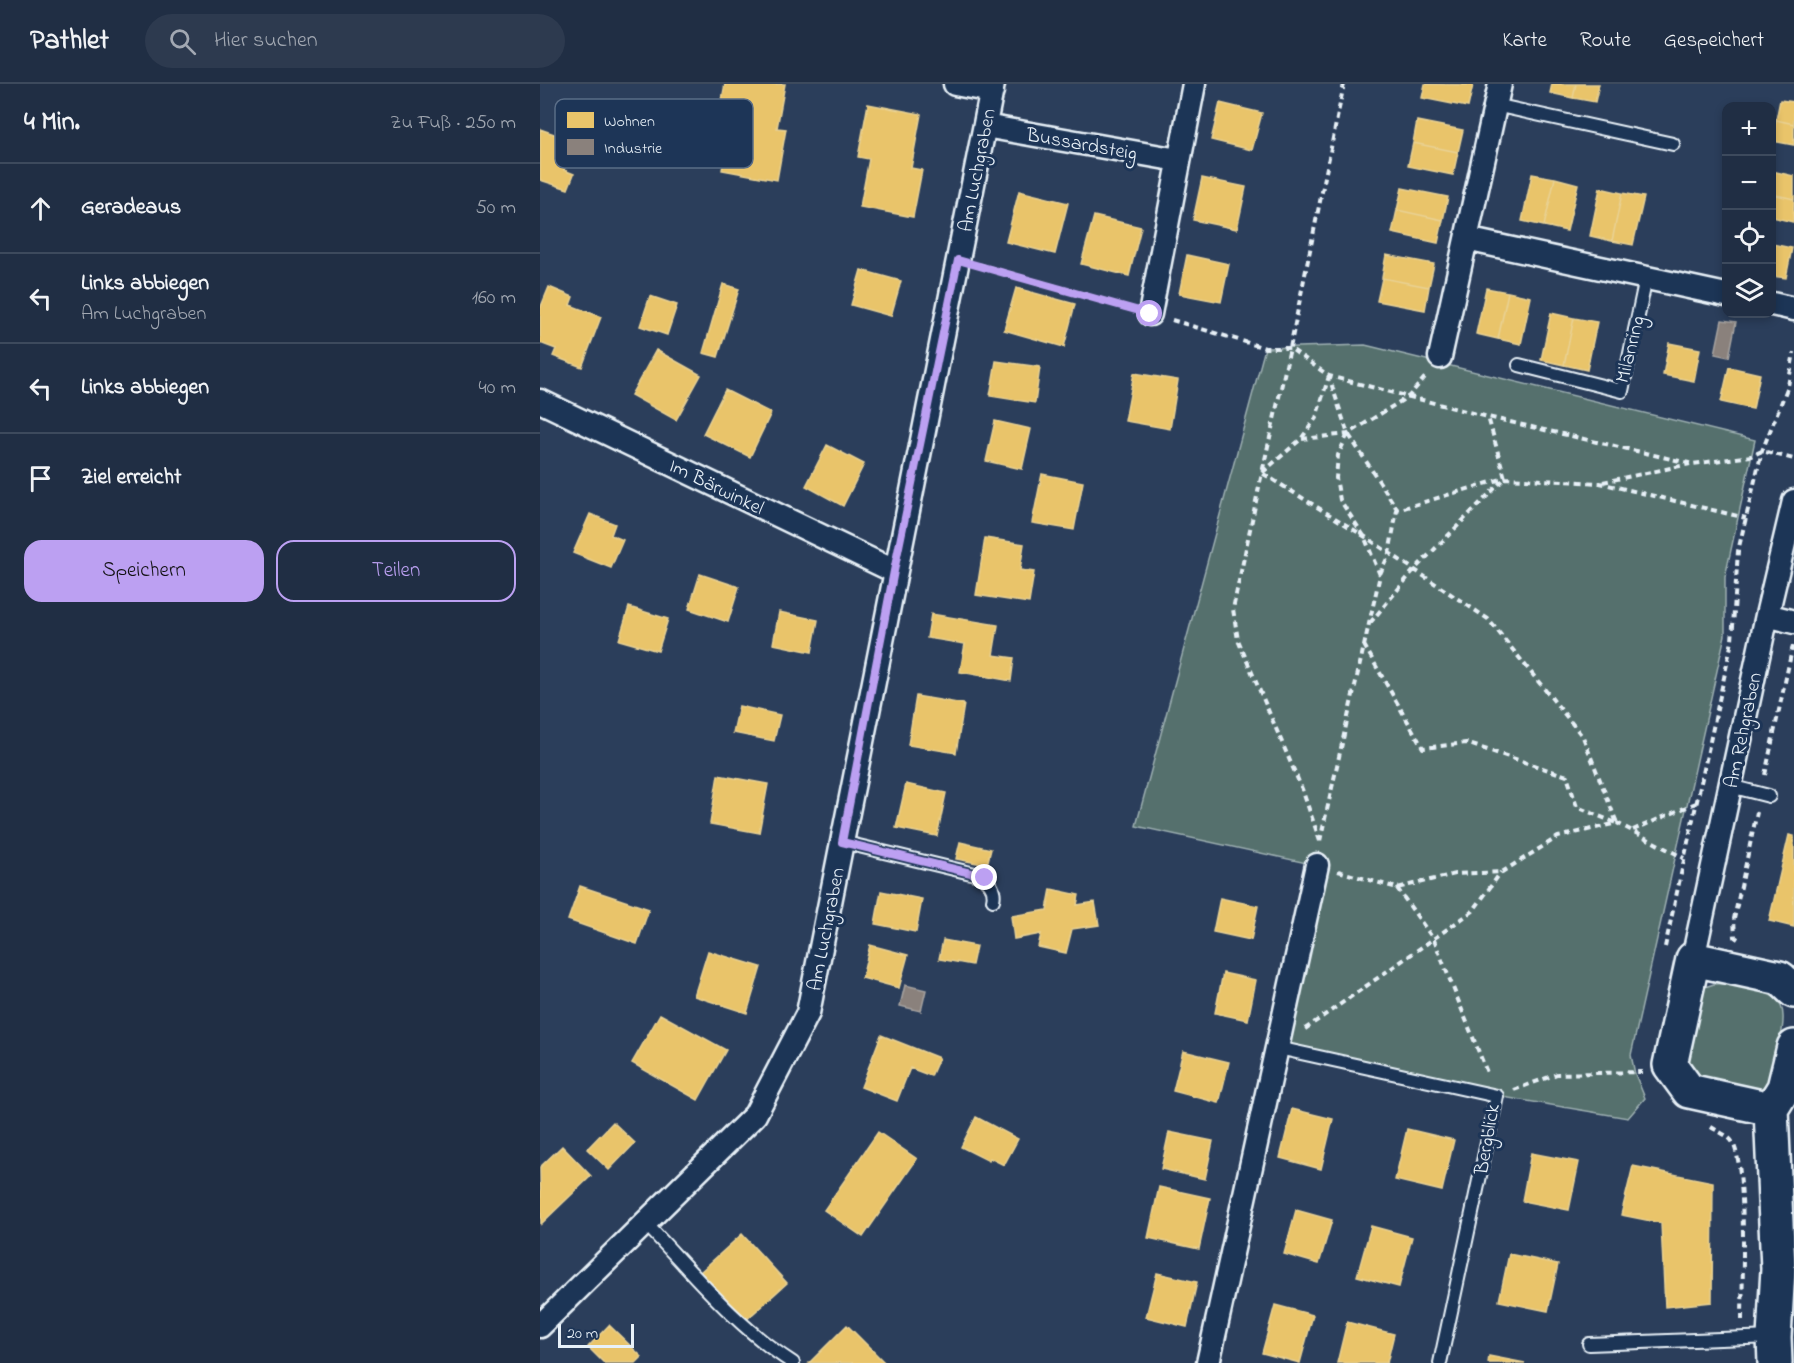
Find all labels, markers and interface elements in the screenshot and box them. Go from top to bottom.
search box [145,14,565,68]
text: Pathlet [30,21,109,62]
icon: search [166,25,199,58]
text: Hier suchen [214,25,318,57]
text: Karte [1502,26,1547,56]
text: Route [1580,26,1631,56]
text: Gespeichert [1664,26,1764,56]
legend [555,99,753,168]
map controls [1722,102,1776,318]
button: + [1722,102,1776,156]
text: 4 Min. [24,104,80,142]
street label: Am Luchgraben [952,106,1006,235]
text: Zu Fuß · 250 m [390,109,516,138]
text: Wohnen [604,110,655,134]
street label: Bussardsteig [1023,121,1139,170]
text: Industrie [604,137,663,161]
button: − [1722,156,1776,210]
icon: ahead [24,192,57,225]
text: Geradeaus [81,192,181,224]
text: 50 m [475,194,516,223]
button: locate [1722,210,1776,264]
button: layers [1722,264,1776,318]
text: Links abbiegen [81,268,209,300]
icon: left [24,282,57,315]
text: 160 m [472,284,516,313]
text: Am Luchgraben [81,300,206,329]
route start [1136,300,1162,326]
street label: Milanring [1609,313,1655,387]
icon: left [24,372,57,405]
text: Links abbiegen [81,372,209,404]
text: 40 m [479,374,516,403]
street label: Im Bärwinkel [663,453,768,524]
icon: arrive [24,462,57,495]
text: Ziel erreicht [81,462,181,494]
button: Speichern [24,540,264,602]
button: Teilen [276,540,516,602]
street label: Am Rehgraben [1718,670,1772,791]
route end [971,864,997,890]
street label: Am Luchgraben [801,865,855,994]
street label: Bergblick [1468,1102,1510,1178]
scale bar [558,1321,634,1348]
text: 20 m [567,1322,598,1346]

